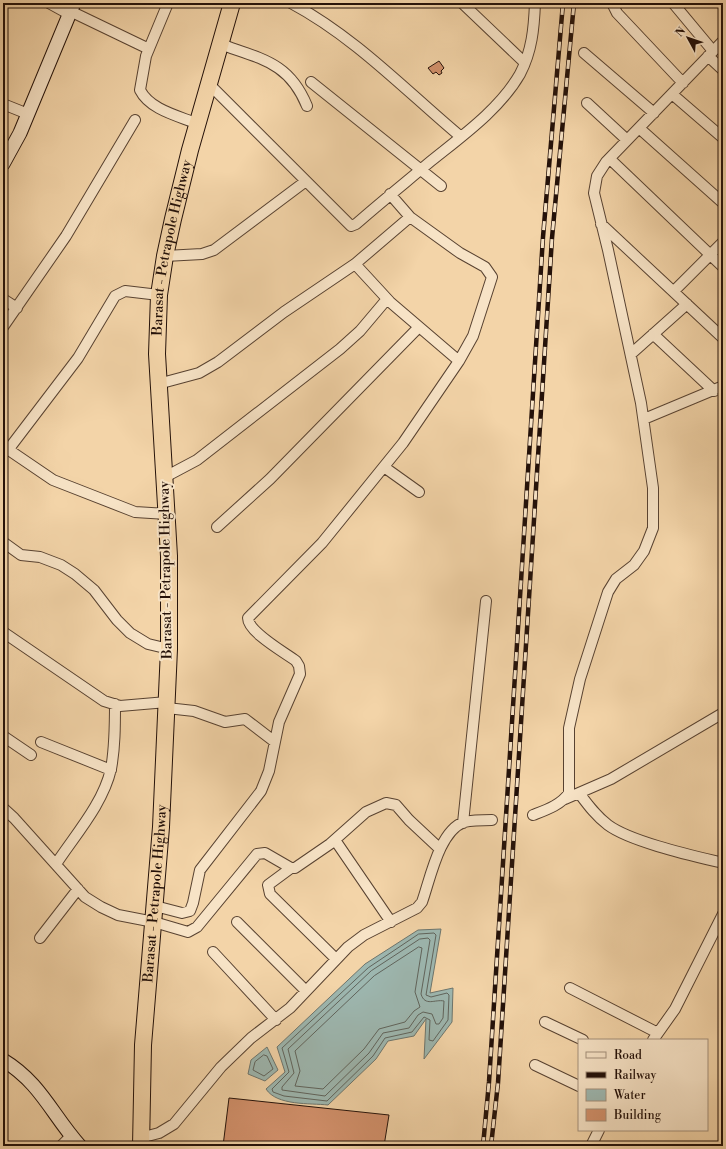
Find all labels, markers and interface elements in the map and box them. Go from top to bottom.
north arrow [668,18,708,58]
text: N [673,24,689,40]
street label: Barasat - Petrapole Highway [149,158,196,337]
street label: Barasat - Petrapole Highway [155,481,177,660]
street label: Barasat - Petrapole Highway [139,804,171,984]
legend [578,1039,708,1131]
text: Road [614,1048,642,1063]
text: Railway [614,1068,656,1083]
text: Water [613,1088,646,1103]
text: Building [613,1108,662,1123]

